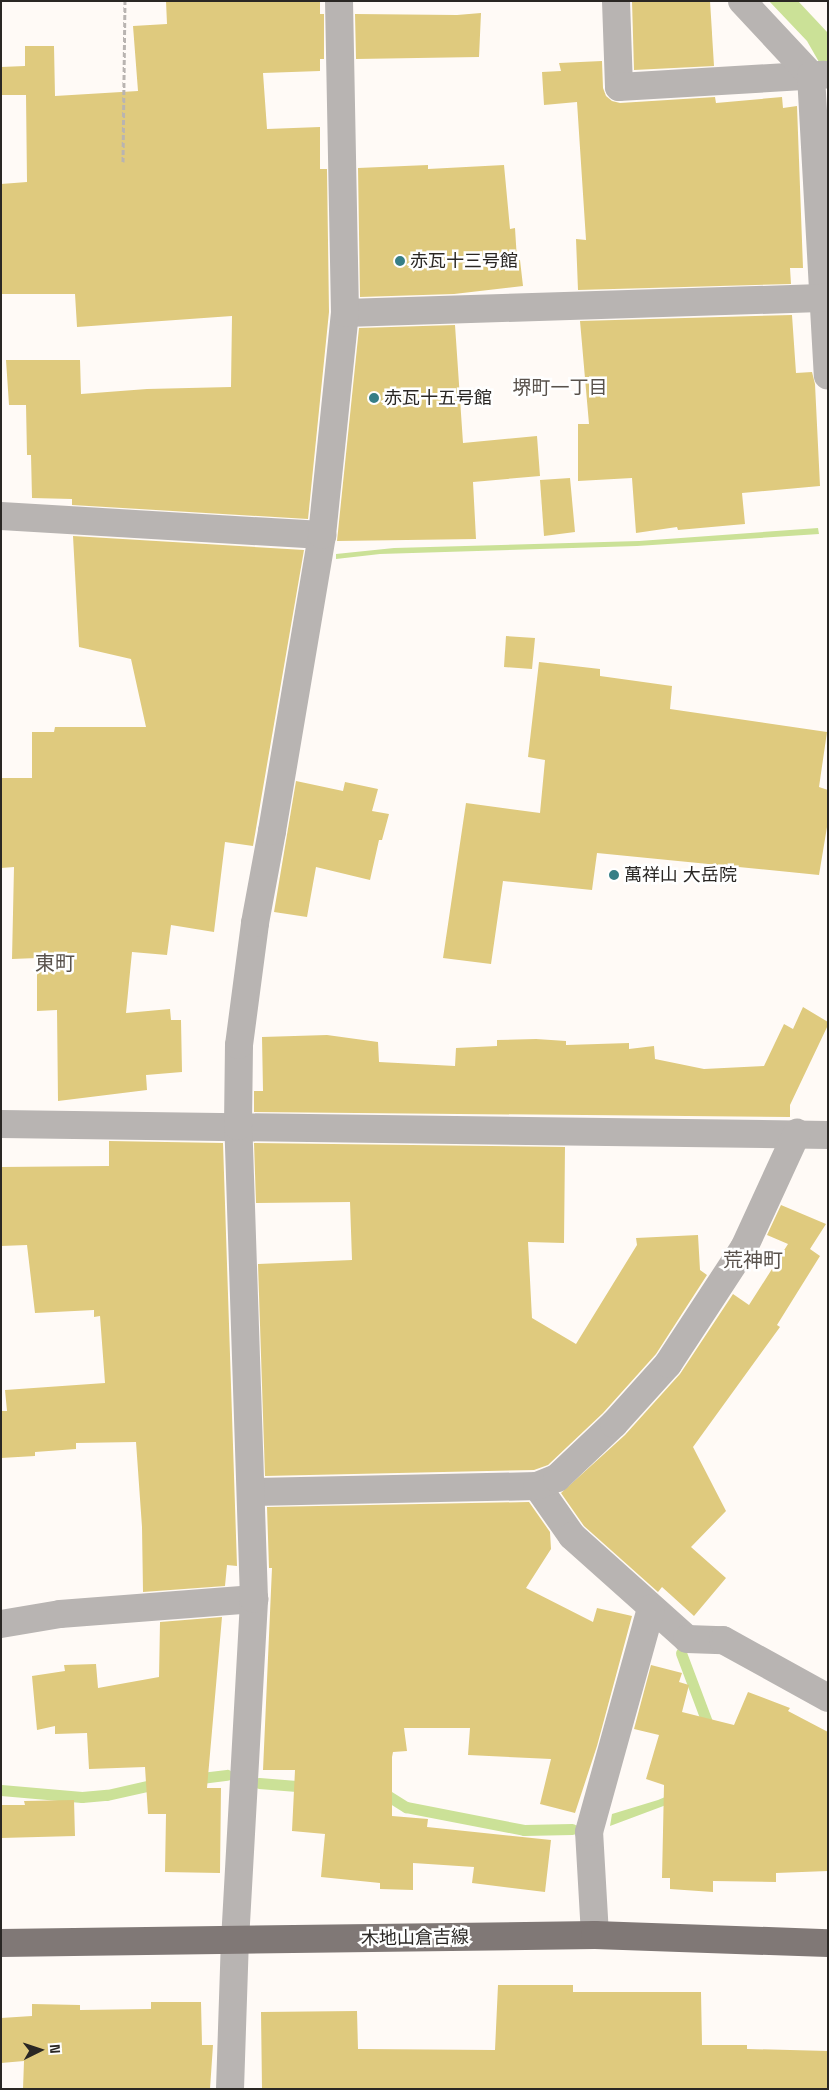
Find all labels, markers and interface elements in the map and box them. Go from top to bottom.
place label: 赤瓦十三号館 [410,250,518,272]
marker: 赤瓦十三号館 [394,255,406,267]
district label: 堺町一丁目 [513,377,607,399]
place label: 赤瓦十五号館 [384,387,492,409]
marker: 赤瓦十五号館 [368,392,380,404]
place label: 萬祥山 大岳院 [624,864,737,886]
marker: 萬祥山 大岳院 [608,869,620,881]
district label: 東町 [35,951,75,975]
district label: 荒神町 [723,1248,783,1272]
street label: 木地山倉吉線 [361,1926,469,1950]
north arrow [15,2025,65,2075]
text: N [46,2044,64,2054]

